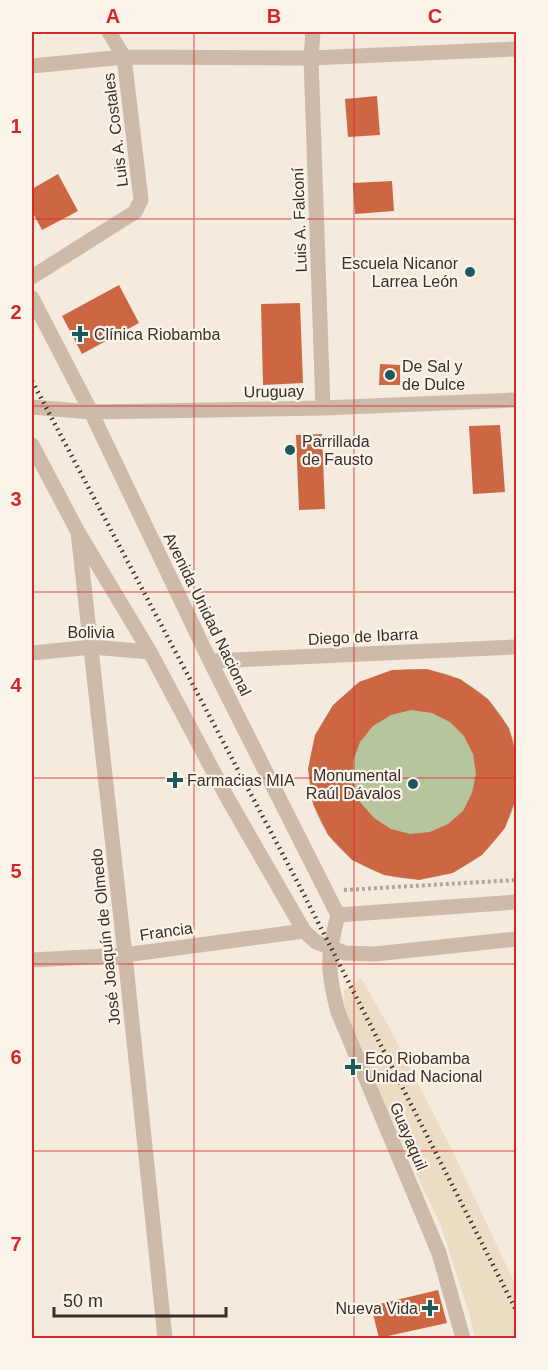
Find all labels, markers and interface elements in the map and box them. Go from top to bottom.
text: A [106,5,120,27]
text: B [267,5,281,27]
text: C [428,5,442,27]
street label: Luis A. Costales [100,72,131,188]
text: 1 [10,115,22,137]
street label: Luis A. Falconí [289,167,310,273]
place label: Escuela Nicanor Larrea León [342,255,459,290]
marker: Escuela Nicanor Larrea León [463,265,477,279]
text: 2 [10,301,22,323]
marker: Clínica Riobamba [71,325,89,343]
place label: Clínica Riobamba [94,326,220,343]
place label: De Sal y de Dulce [402,358,465,393]
marker: De Sal y de Dulce [383,368,397,382]
street label: Uruguay [244,382,304,401]
place label: Parrillada de Fausto [302,433,373,468]
marker: Parrillada de Fausto [283,443,297,457]
text: 3 [10,488,22,510]
street label: Avenida Unidad Nacional [161,530,255,699]
street label: Bolivia [67,624,115,641]
street label: Diego de Ibarra [308,625,419,648]
text: 4 [10,674,22,696]
place label: Monumental Raúl Dávalos [306,767,401,802]
place label: Farmacias MIA [187,772,295,789]
marker: Farmacias MIA [168,773,182,787]
marker: Monumental Raúl Dávalos [406,777,420,791]
street label: José Joaquín de Olmedo [88,848,123,1026]
text: 5 [10,860,22,882]
street label: Francia [138,919,194,944]
text: 6 [10,1046,22,1068]
place label: Eco Riobamba Unidad Nacional [365,1050,482,1085]
marker: Eco Riobamba Unidad Nacional [346,1060,360,1074]
street label: Guayaquil [387,1100,430,1173]
text: 7 [10,1233,22,1255]
scale bar [54,1280,226,1318]
text: 50 m [63,1291,103,1311]
place label: Nueva Vida [336,1300,418,1317]
marker: Nueva Vida [423,1301,437,1315]

